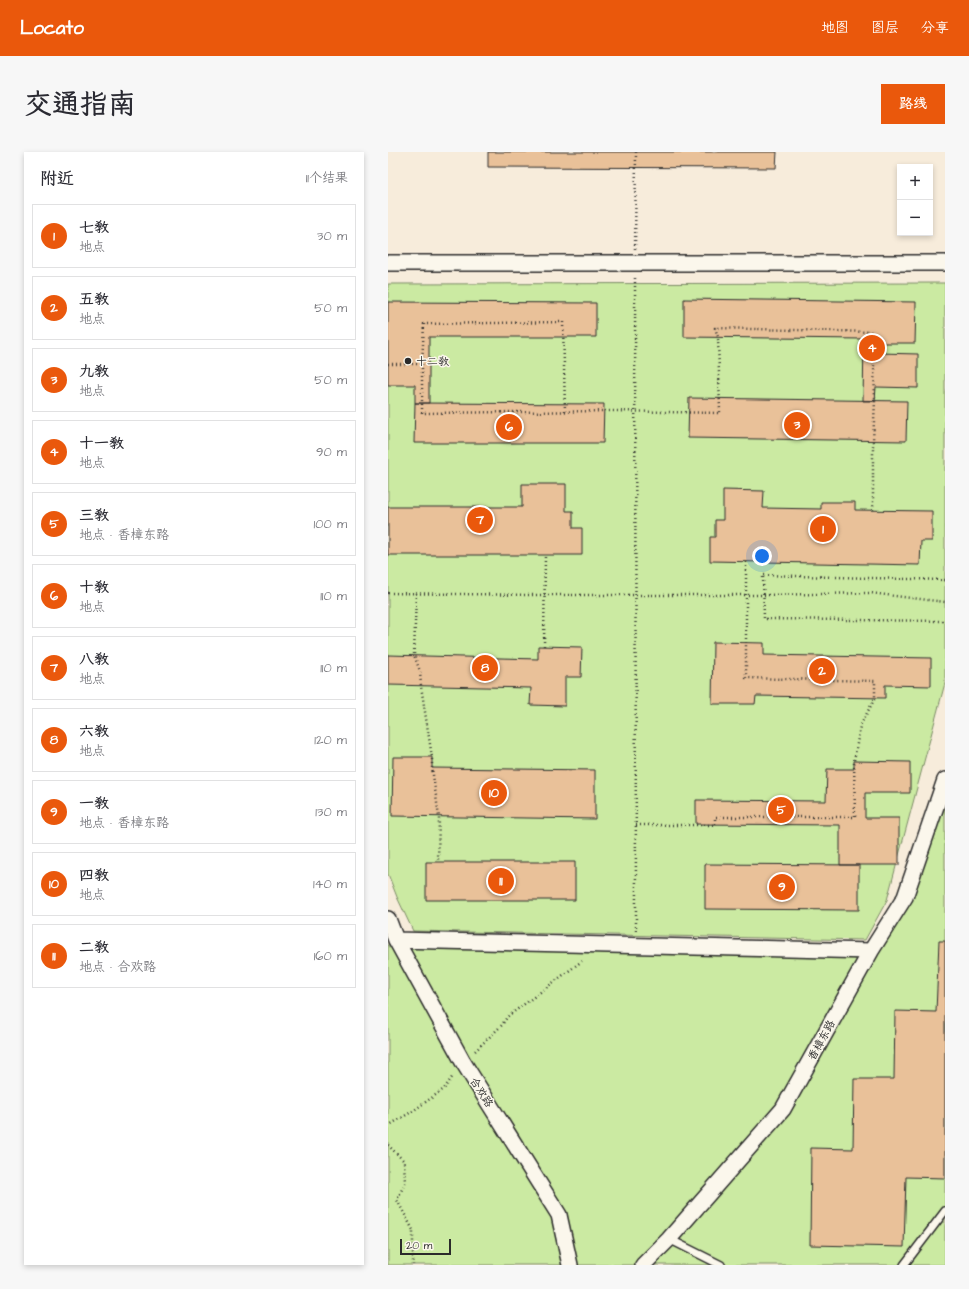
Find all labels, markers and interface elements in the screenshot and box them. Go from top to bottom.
text: Locato [20,15,84,42]
text: 地图 [821,18,849,38]
text: 图层 [871,18,899,38]
text: 分享 [921,18,949,38]
button: 路线 [881,84,945,124]
text: 交通指南 [24,85,136,124]
map controls [897,164,933,236]
button: + [897,164,933,200]
text: 附近 [40,167,74,191]
text: 11个结果 [306,169,348,187]
button: − [897,200,933,236]
text: 七教 [79,217,109,238]
text: 1 [53,227,55,245]
text: 30 m [317,227,347,245]
text: 地点 [79,238,105,256]
text: 五教 [79,289,109,310]
text: 2 [50,299,58,317]
text: 50 m [314,299,347,317]
text: 地点 [79,310,105,328]
pin: 4 [859,333,885,363]
place label: 十二教 [416,354,449,369]
marker: 十二教 [403,356,413,366]
text: 九教 [79,361,109,382]
text: 3 [51,371,57,389]
text: 50 m [314,371,347,389]
text: 地点 [79,382,105,400]
pin: 3 [784,410,810,440]
pin: 6 [496,412,522,442]
text: 十一教 [79,433,124,454]
text: 4 [50,443,58,461]
text: 90 m [316,443,347,461]
text: 地点 [79,454,105,472]
text: 三教 [79,505,109,526]
pin: 7 [467,505,493,535]
pin: 1 [810,514,836,544]
text: 5 [49,515,59,533]
text: 100 m [314,515,347,533]
text: 地点 · 香樟东路 [79,526,169,544]
your location [752,546,772,566]
text: 十教 [79,577,109,598]
text: 6 [50,587,58,605]
text: 110 m [320,587,347,605]
text: 地点 [79,598,105,616]
text: 八教 [79,649,109,670]
pin: 8 [472,653,498,683]
pin: 2 [809,656,835,686]
text: 7 [50,659,58,677]
text: 110 m [320,659,347,677]
text: 地点 [79,670,105,688]
text: 六教 [79,721,109,742]
text: 8 [50,731,58,749]
text: 120 m [314,731,347,749]
text: 地点 [79,742,105,760]
pin: 10 [481,778,507,808]
text: 一教 [79,793,109,814]
pin: 5 [768,795,794,825]
text: 9 [50,803,58,821]
text: 130 m [315,803,347,821]
text: 地点 · 香樟东路 [79,814,169,832]
text: 四教 [79,865,109,886]
pin: 11 [488,866,514,896]
pin: 9 [769,872,795,902]
text: 10 [49,875,59,893]
text: 140 m [313,875,347,893]
text: 地点 [79,886,105,904]
text: 二教 [79,937,109,958]
text: 11 [52,947,56,965]
text: 160 m [314,947,347,965]
text: 地点 · 合欢路 [79,958,156,976]
street label: 香樟东路 [804,1017,839,1063]
street label: 合欢路 [466,1074,497,1110]
scale bar [400,1237,451,1256]
text: 20 m [406,1238,432,1253]

